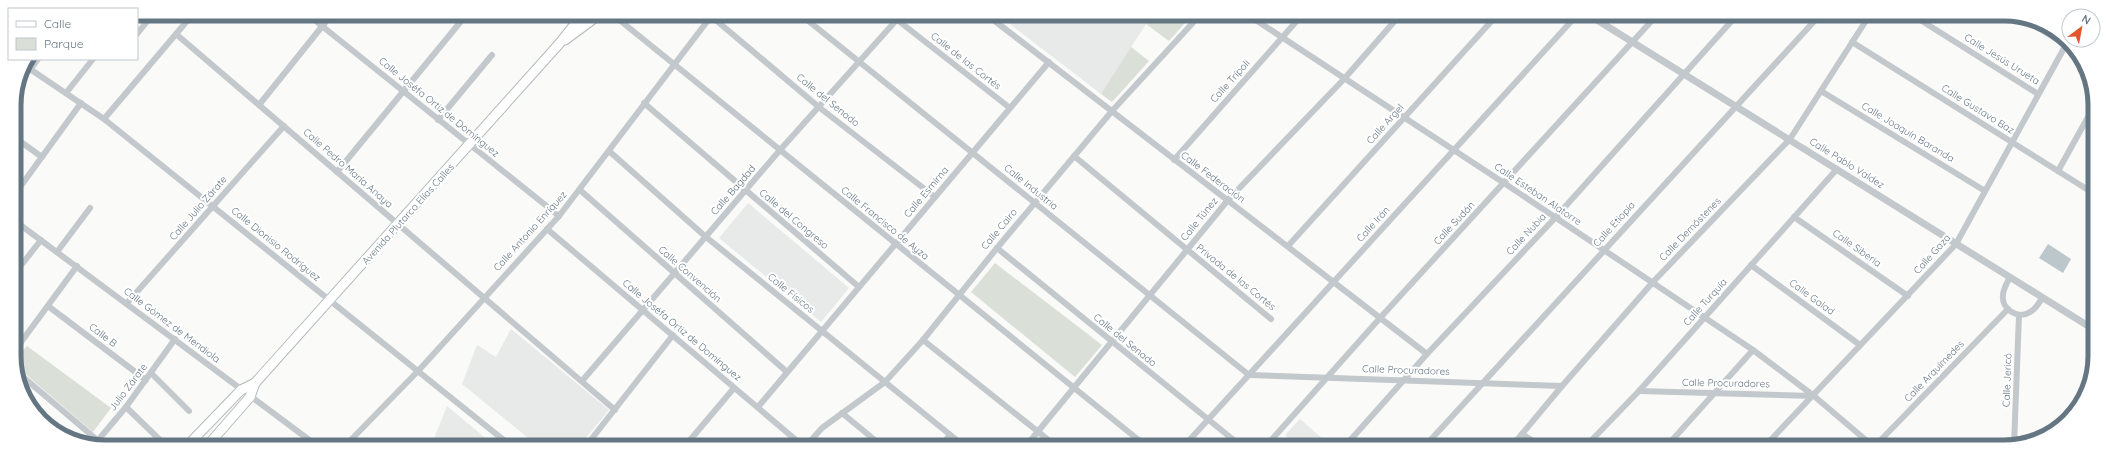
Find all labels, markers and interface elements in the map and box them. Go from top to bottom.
legend [8,8,138,60]
north arrow [2061,8,2101,48]
text: N [2079,11,2093,28]
text: Calle [44,16,72,31]
street label: Calle de las Cortés [928,29,1004,93]
street label: Calle Jesús Urueta [1962,31,2042,87]
text: Parque [44,36,84,51]
street label: Calle Joséfa Ortiz de Domínguez [376,54,502,160]
street label: Calle Trípoli [1207,57,1253,105]
street label: Calle del Senado [794,71,862,129]
street label: Calle Gustavo Baz [1939,81,2017,137]
street label: Calle Joaquín Baranda [1859,99,1957,165]
street label: Calle Argel [1364,101,1406,147]
street label: Calle Pedro María Anaya [300,125,396,211]
street label: Calle Pablo Valdez [1807,135,1887,191]
street label: Calle Federación [1178,149,1248,205]
street label: Avenida Plutarco Elías Calles [359,160,457,267]
street label: Calle Esteban Alatorre [1492,160,1585,228]
street label: Calle Industria [1001,161,1061,213]
street label: Calle Bagdad [708,162,758,218]
street label: Calle Esmirna [901,164,951,220]
street label: Calle Julio Zárate [166,173,230,243]
street label: Calle Francisco de Ayza [838,183,932,263]
street label: Calle del Congreso [757,186,831,252]
street label: Calle Antonio Enríquez [491,188,570,274]
street label: Calle Túnez [1178,194,1221,243]
street label: Calle Demóstenes [1656,194,1724,263]
street label: Calle Etiopía [1590,198,1638,250]
street label: Calle Sudán [1431,199,1477,247]
street label: Calle Irán [1354,203,1392,245]
street label: Calle Dionisio Rodríguez [229,204,324,284]
street label: Calle Cairo [978,206,1020,252]
street label: Calle Nubia [1503,210,1549,258]
street label: Calle Siberia [1830,226,1884,270]
street label: Calle Gaza [1911,231,1953,277]
street label: Privada de las Cortés [1194,241,1279,313]
street label: Calle Convención [656,243,724,305]
street label: Calle Físicos [765,270,817,316]
street label: Calle Joséfa Ortiz de Domínguez [620,276,744,384]
street label: Calle Turquía [1680,276,1730,328]
street label: Calle Galad [1787,276,1837,318]
street label: Calle Gómez de Mendiola [121,284,223,366]
street label: Calle del Senado [1091,311,1159,369]
street label: Calle B [86,320,120,350]
street label: Calle Arquímedes [1901,337,1967,405]
street label: Calle Jericó [2000,353,2014,407]
street label: Julio Zárate [106,360,150,413]
street label: Calle Procuradores [1362,362,1450,378]
street label: Calle Procuradores [1682,376,1770,390]

